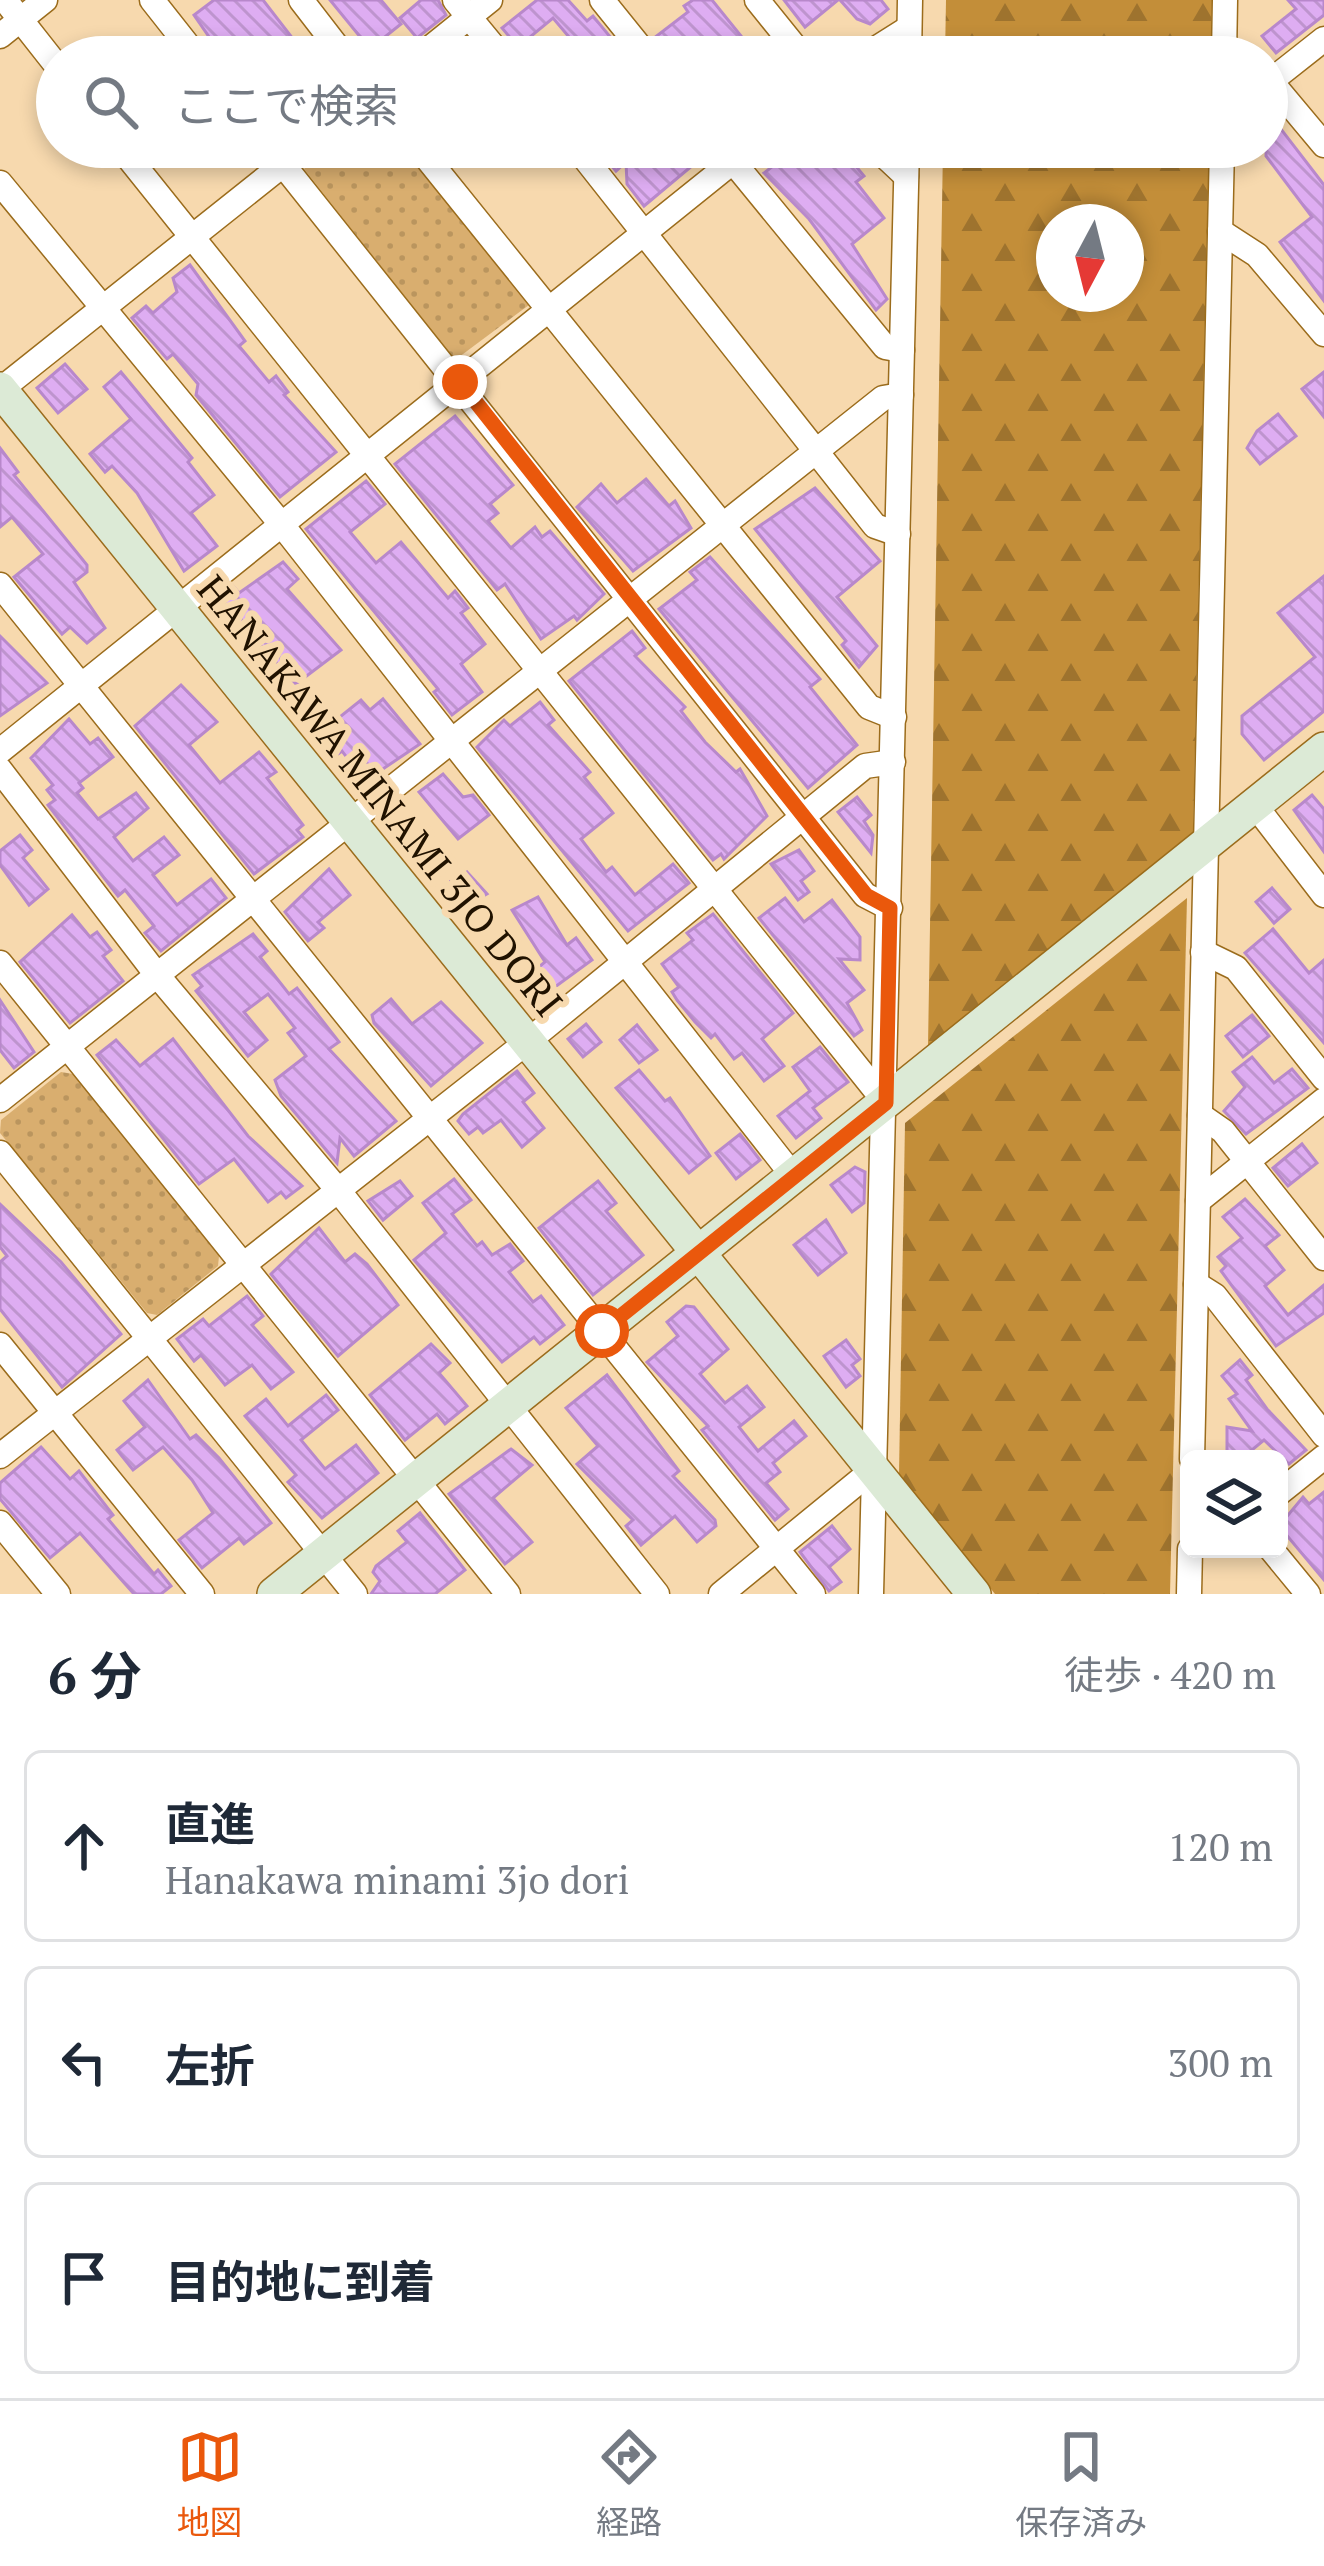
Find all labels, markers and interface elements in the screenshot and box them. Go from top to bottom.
search box [36,36,1288,168]
icon: search [78,69,144,135]
text: ここで検索 [174,75,399,135]
north arrow [1036,204,1144,312]
route end [433,355,487,409]
street label: HANAKAWA MINAMI 3JO DORI [187,564,575,1026]
route start [575,1304,629,1358]
map controls [1180,1450,1288,1558]
button: layers [1180,1450,1288,1558]
text: 6 分 [48,1641,142,1709]
text: 徒歩 · 420 m [1064,1648,1276,1700]
text: 直進 [165,1793,255,1853]
icon: ahead [51,1813,117,1879]
text: 120 m [1168,1820,1273,1872]
text: Hanakawa minami 3jo dori [165,1853,629,1905]
icon: left [51,2029,117,2095]
text: 左折 [165,2035,255,2095]
text: 300 m [1168,2036,1273,2088]
icon: arrive [51,2245,117,2311]
text: 目的地に到着 [165,2251,435,2311]
tab: 地図 [177,2424,243,2544]
tab: 経路 [596,2424,662,2544]
tab: 保存済み [1015,2424,1147,2544]

